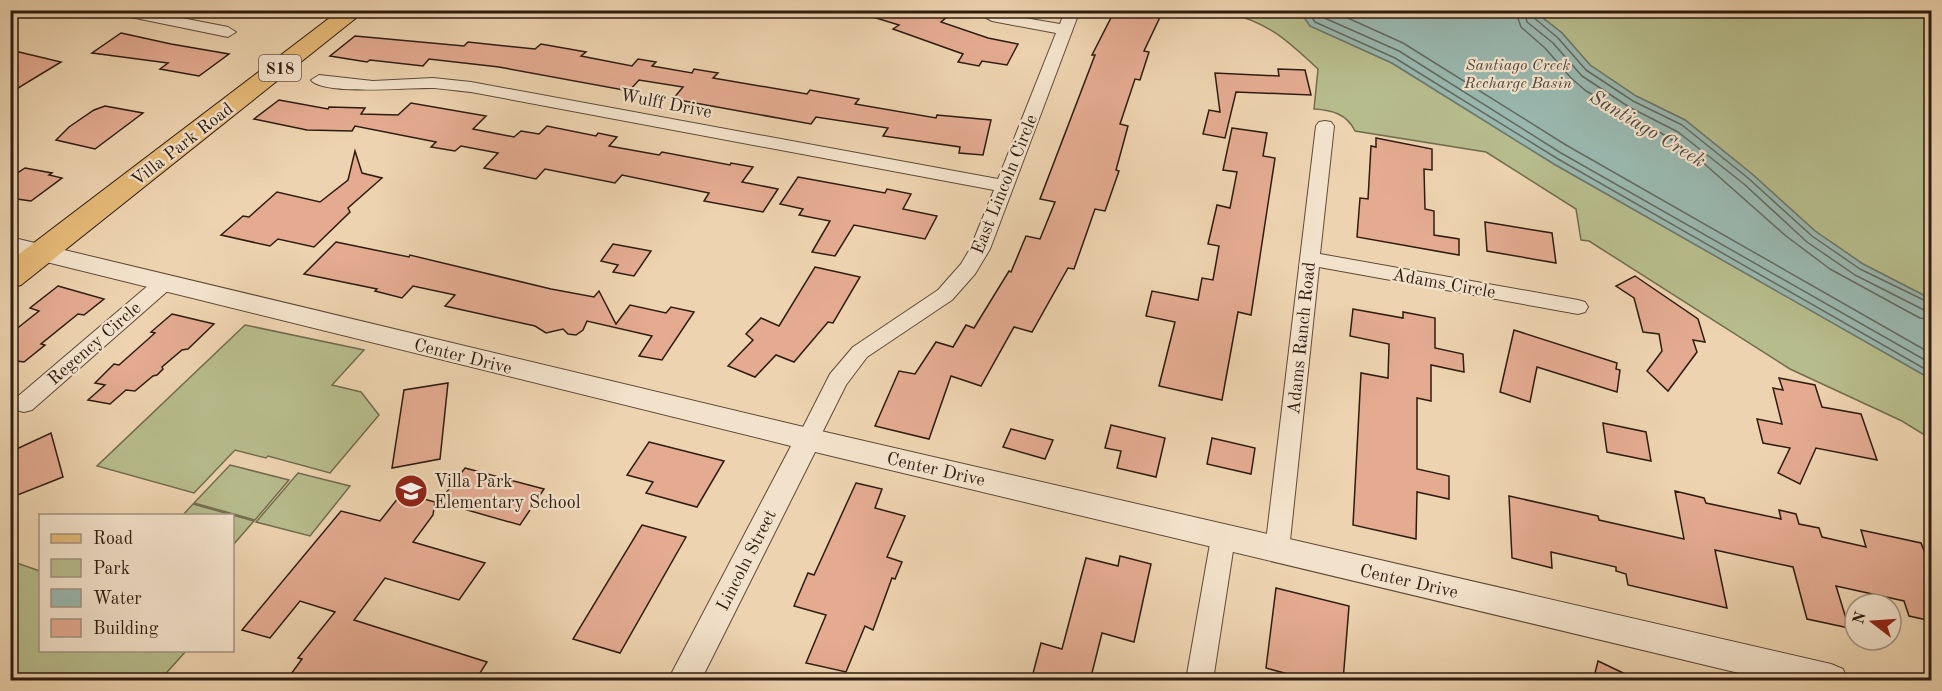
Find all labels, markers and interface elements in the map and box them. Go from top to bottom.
road number: S18 [259,55,301,81]
water label: Santiago Creek Recharge Basin [1463,58,1572,92]
street label: Wulff Drive [618,86,713,122]
water label: Santiago Creek [1586,87,1708,172]
street label: Villa Park Road [128,100,237,190]
street label: East Lincoln Circle [969,112,1041,257]
street label: Adams Ranch Road [1285,261,1319,415]
street label: Adams Circle [1391,266,1497,302]
street label: Regency Circle [45,299,145,389]
street label: Center Drive [412,336,514,378]
street label: Center Drive [885,450,987,490]
school or university icon: Villa Park Elementary School [393,473,429,509]
place label: Villa Park Elementary School [434,473,581,512]
street label: Lincoln Street [714,507,780,614]
legend [39,514,234,652]
text: Road [93,530,133,548]
text: Park [93,560,130,578]
street label: Center Drive [1358,562,1460,602]
text: Water [93,590,142,608]
north arrow [1843,592,1903,652]
text: N [1851,609,1870,626]
text: Building [93,620,159,638]

